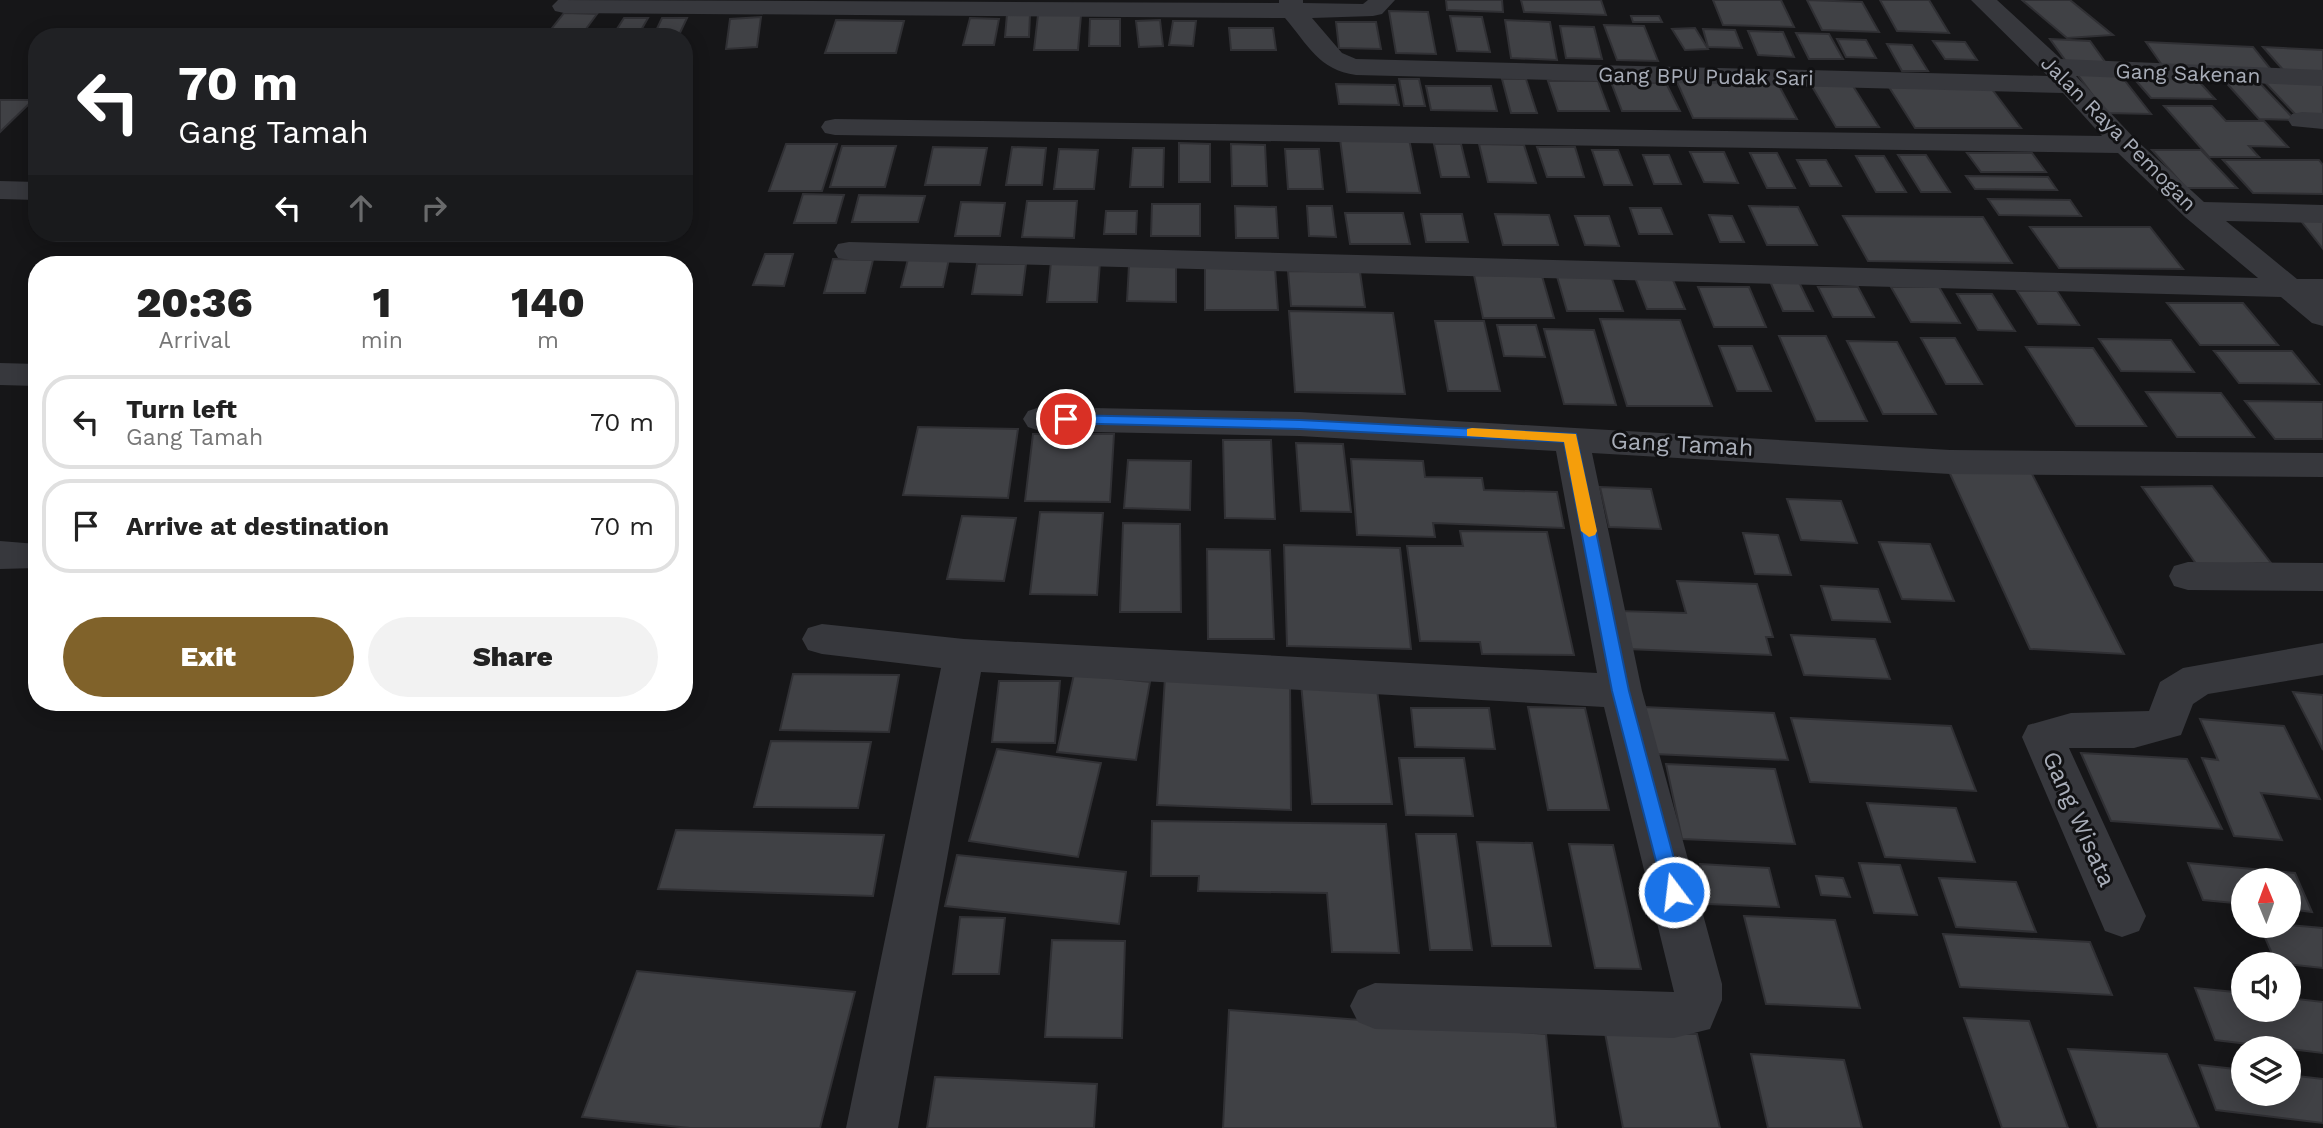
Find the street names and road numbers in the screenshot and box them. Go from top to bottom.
street label: Jalan Raya Pemogan [2036,50,2202,216]
street label: Gang Sakenan [2115,58,2261,88]
street label: Gang BPU Pudak Sari [1598,62,1814,90]
street label: Gang Tamah [1610,426,1754,462]
street label: Gang Wisata [2037,747,2121,891]

